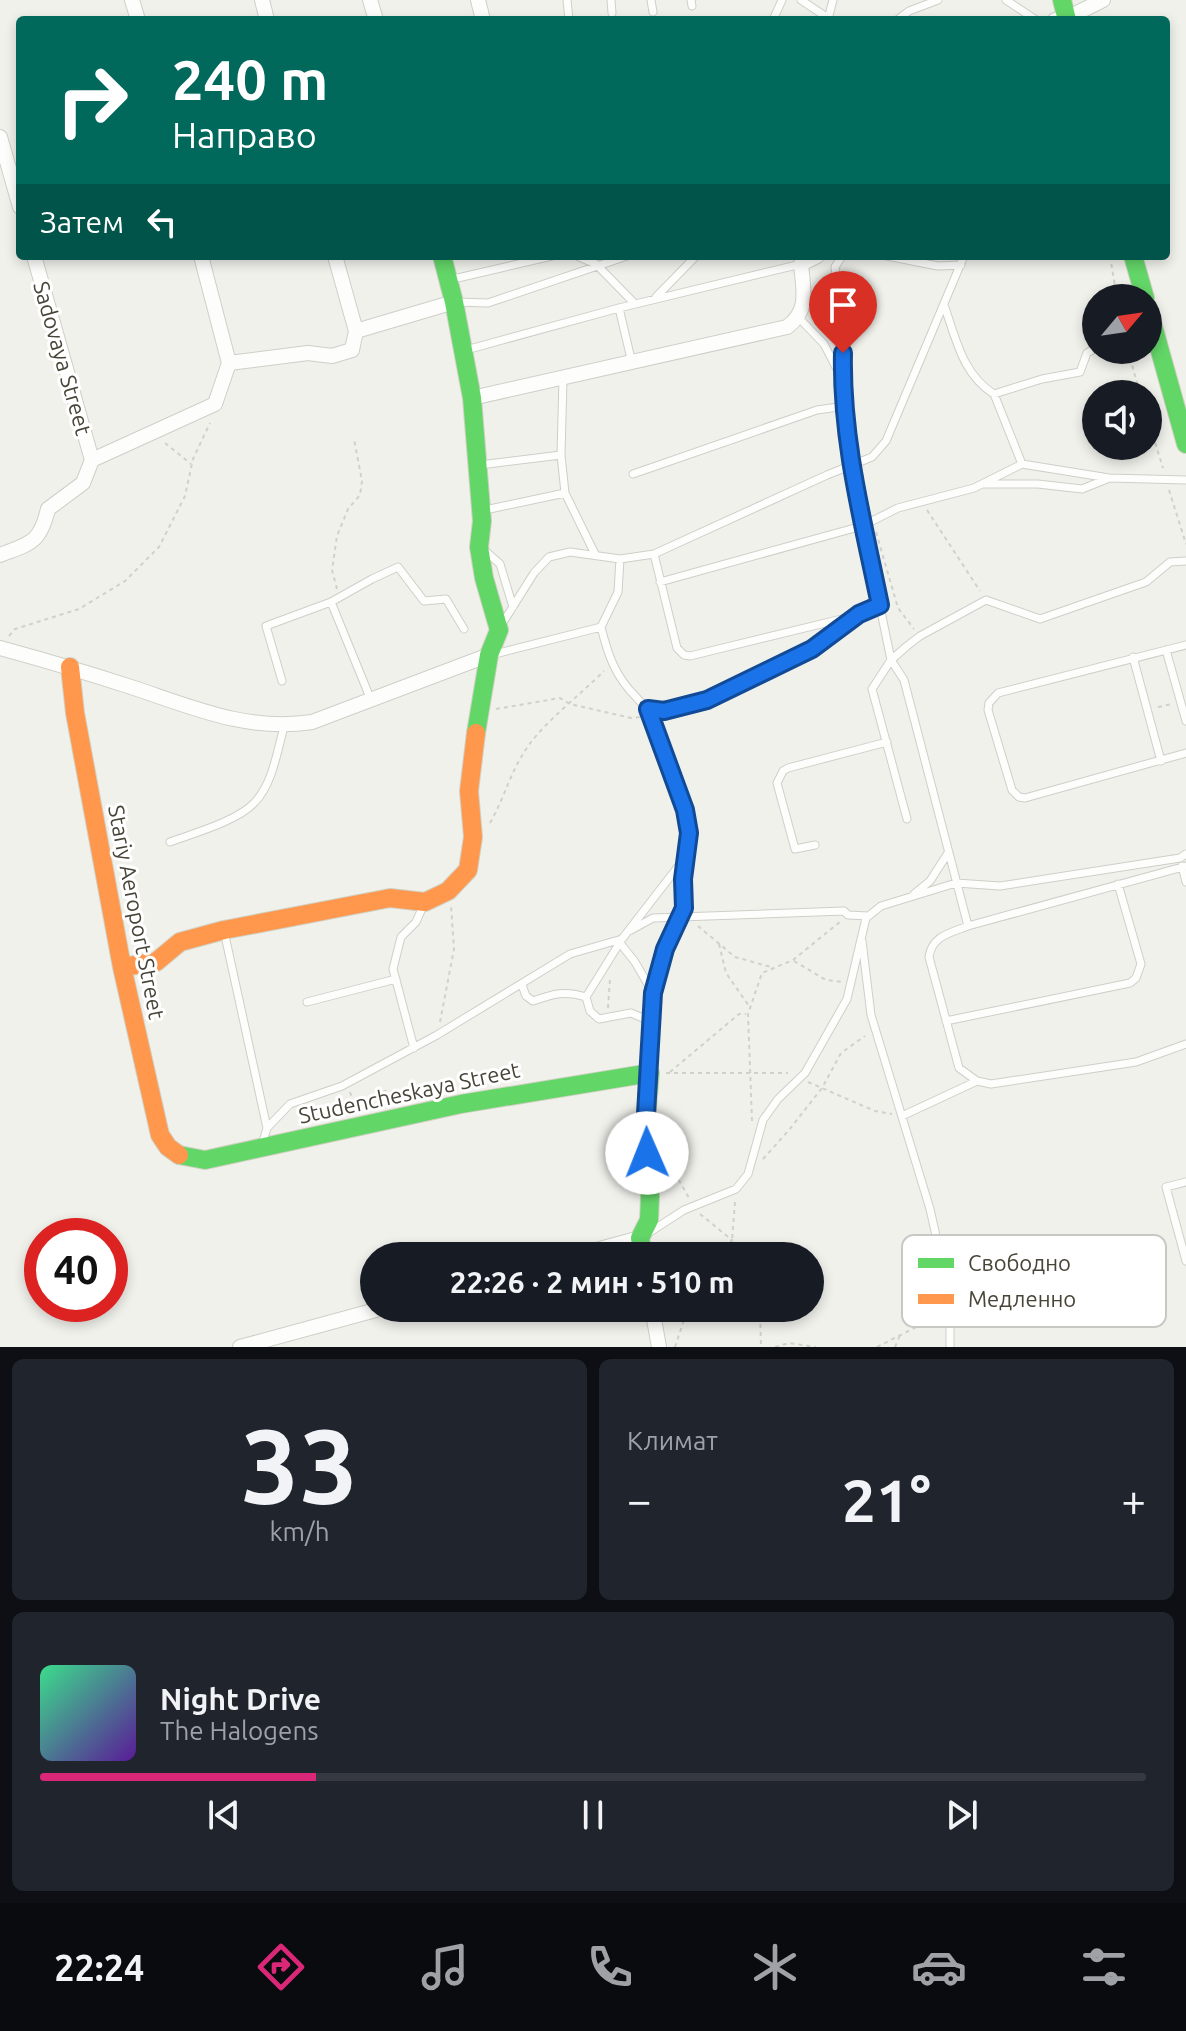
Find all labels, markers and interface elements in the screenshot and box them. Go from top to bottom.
icon: right [40,48,144,152]
text: 240 m [172,48,328,111]
text: Направо [172,114,317,155]
icon: left [140,200,184,244]
text: Затем [40,205,124,239]
pin [809,271,877,353]
street label: Sadovaya Street [29,278,97,438]
icon: arrive [821,283,865,327]
north arrow [1082,284,1162,364]
map controls [1082,284,1162,460]
button: sound [1082,380,1162,460]
street label: Stariy Aeroport Street [104,803,170,1021]
street label: Studencheskaya Street [296,1056,522,1128]
position arrow [605,1111,689,1195]
speed limit sign: 40 [24,1218,128,1322]
legend [902,1235,1166,1327]
text: Свободно [968,1250,1071,1275]
text: 22:26 · 2 мин · 510 m [450,1265,734,1299]
text: Медленно [968,1286,1076,1311]
text: 33 [241,1406,358,1523]
text: Климат [627,1426,718,1455]
text: 21° [842,1466,931,1533]
text: − [627,1475,652,1524]
text: + [1121,1475,1146,1524]
text: km/h [269,1517,330,1546]
text: Night Drive [160,1682,321,1716]
text: The Halogens [160,1716,319,1745]
icon: previous [202,1793,246,1837]
icon: pause [571,1793,615,1837]
icon: next [940,1793,984,1837]
icon: directions [253,1939,309,1995]
icon: music [417,1939,473,1995]
icon: phone [582,1939,638,1995]
icon: climate [747,1939,803,1995]
icon: car [911,1939,967,1995]
icon: filters [1076,1939,1132,1995]
text: 22:24 [54,1947,144,1988]

